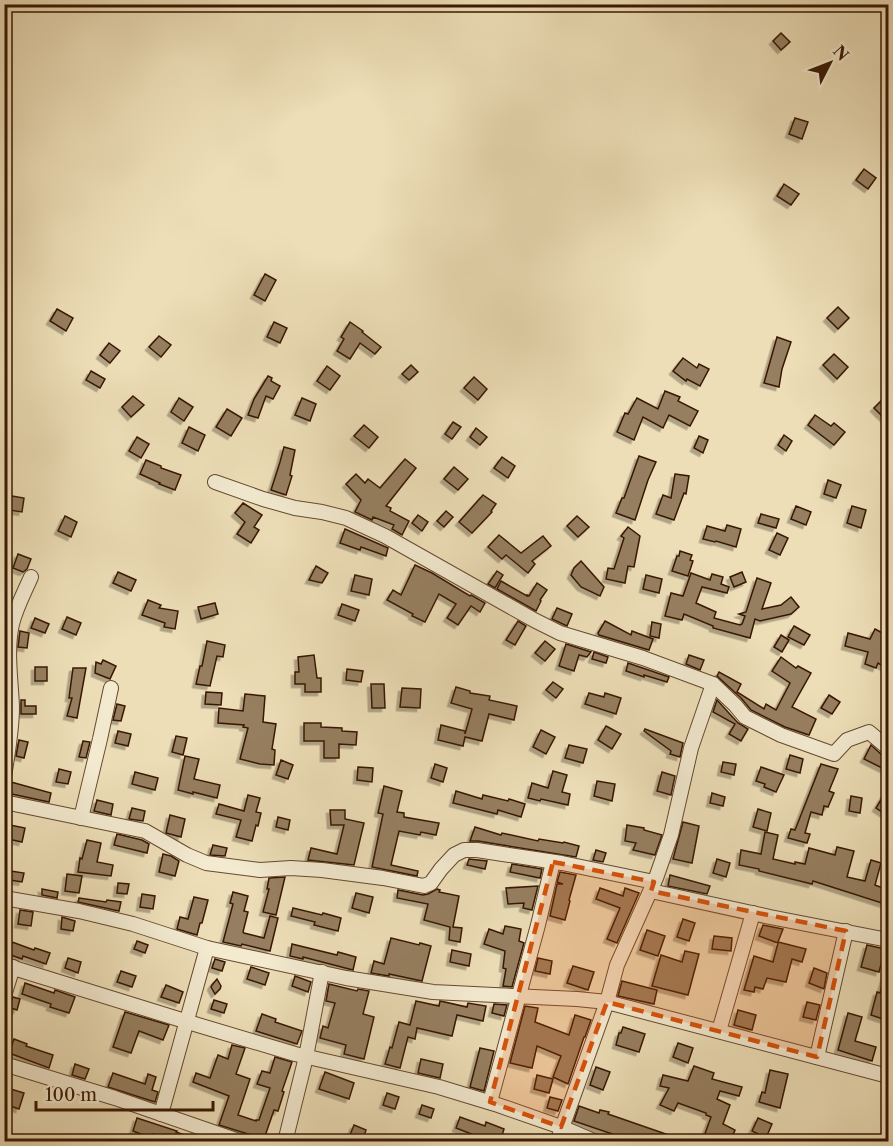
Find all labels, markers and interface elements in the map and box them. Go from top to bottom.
north arrow [800,33,860,93]
text: N [829,41,853,65]
scale bar [36,1074,213,1112]
text: 100 m [45,1084,97,1106]

